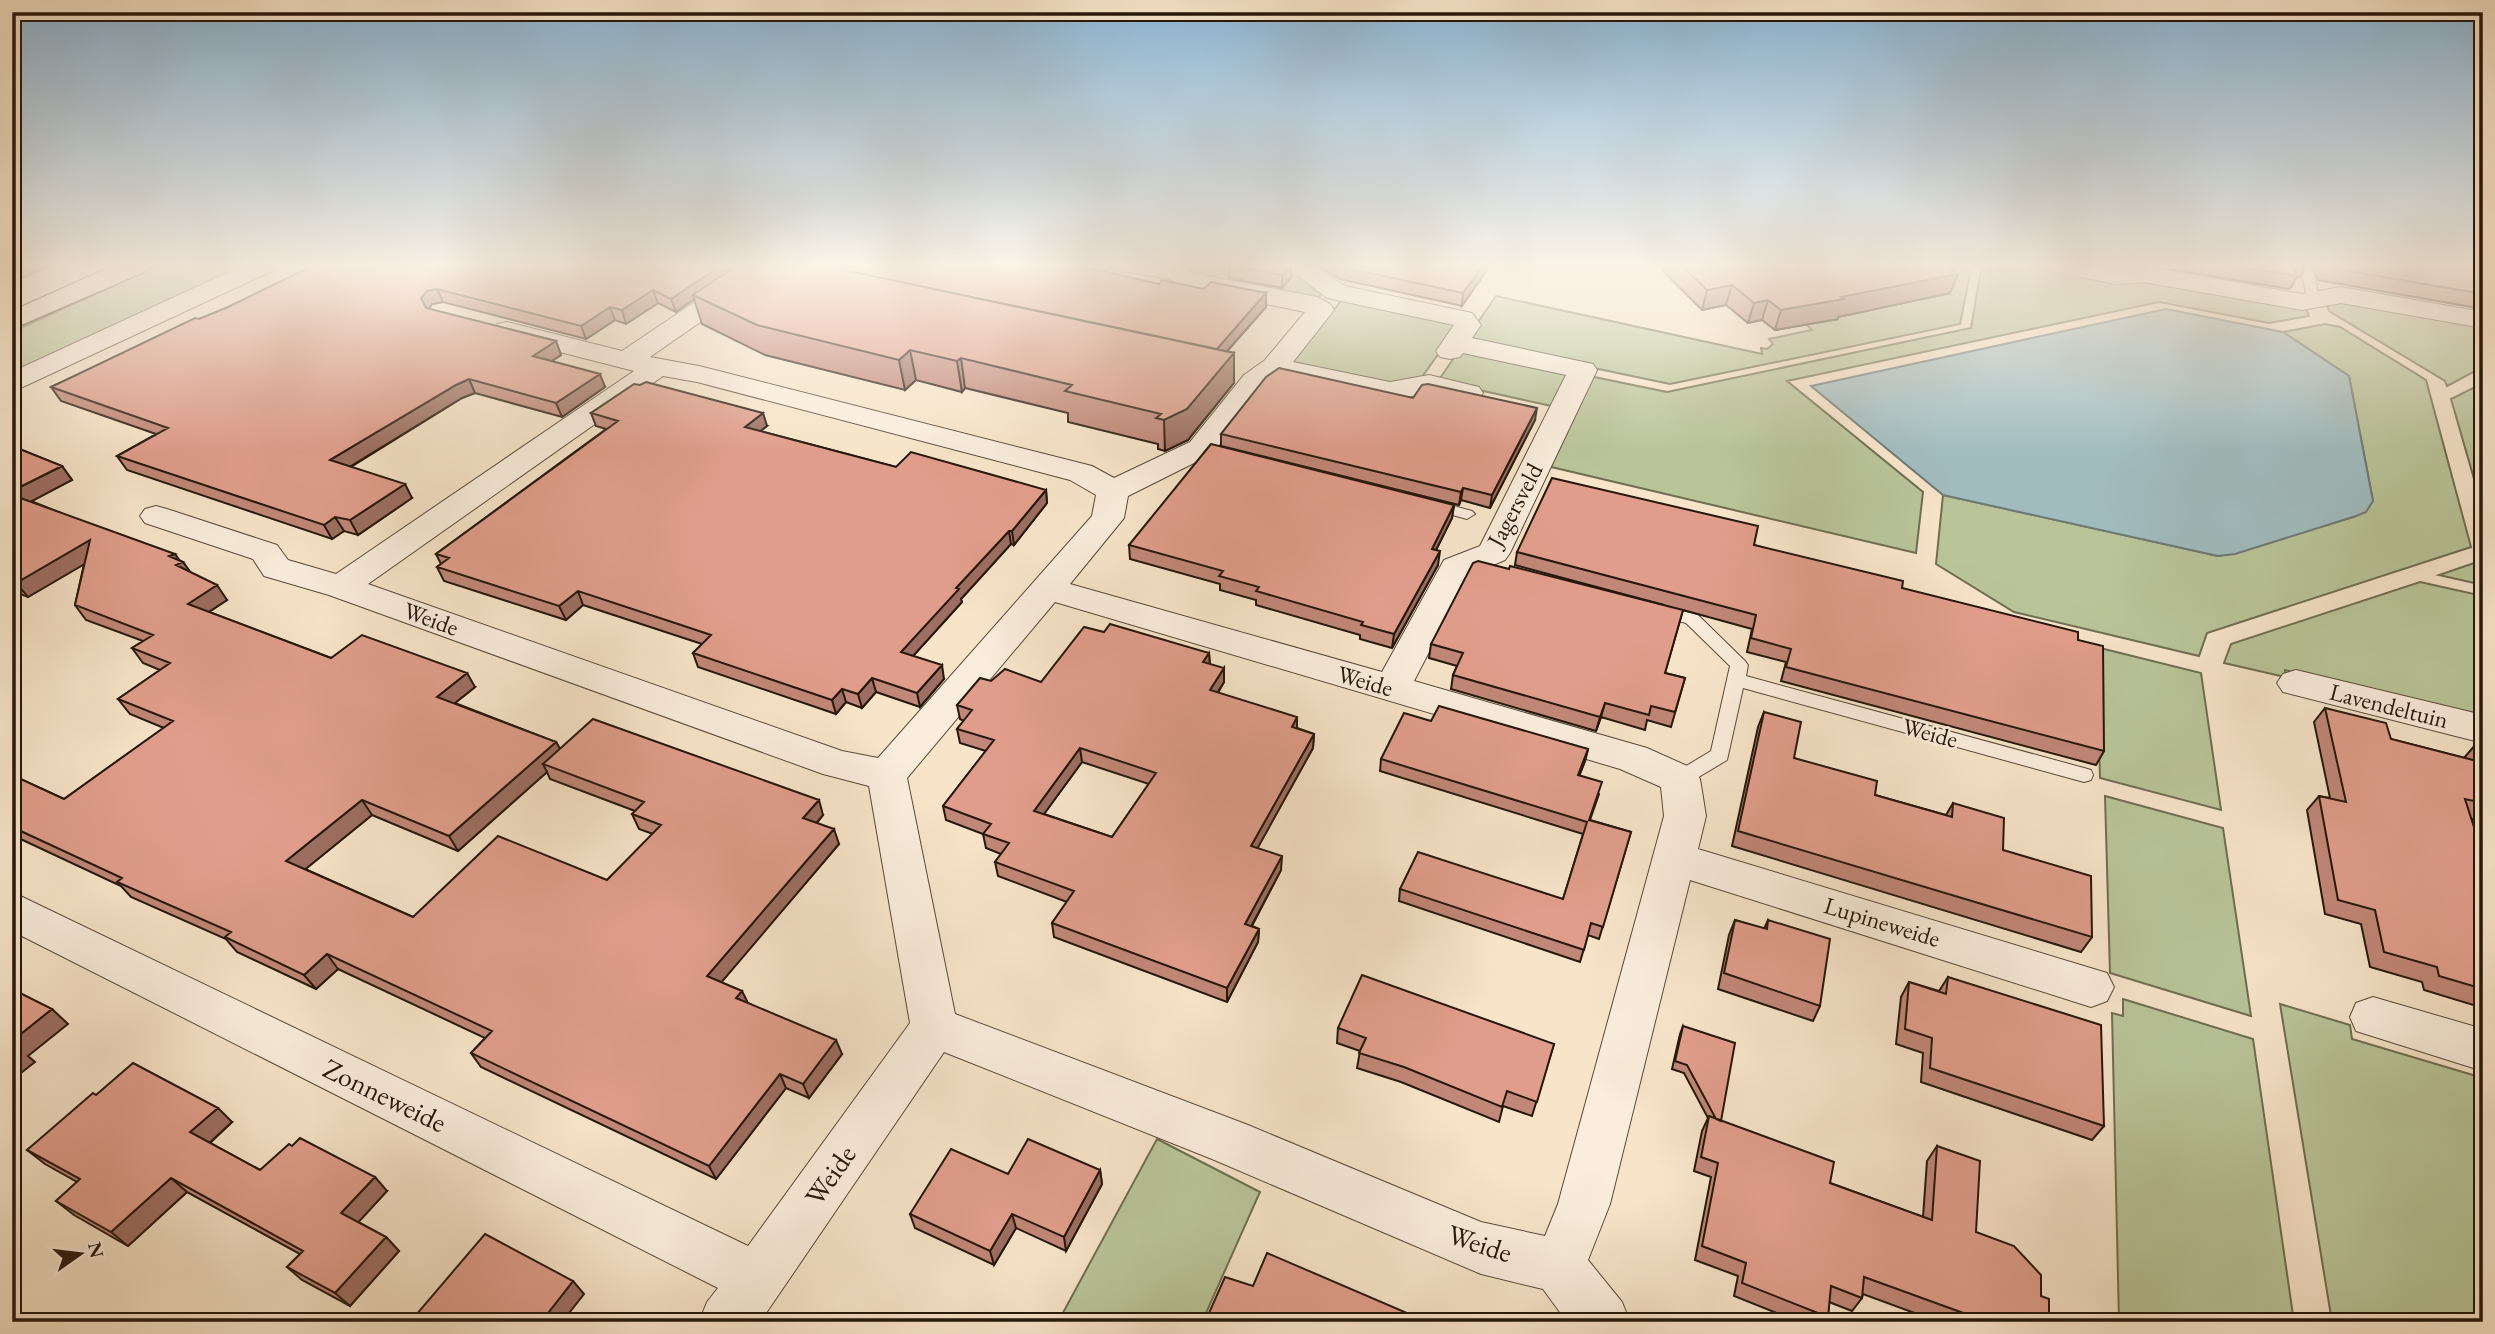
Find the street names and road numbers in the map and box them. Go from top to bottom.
street label: Jagersveld [1479,457,1550,554]
street label: Weide [399,594,463,643]
street label: Weide [1334,658,1396,703]
street label: Lavendeltuin [2327,676,2452,735]
street label: Weide [1899,710,1961,755]
street label: Lupineweide [1820,889,1944,954]
street label: Zonneweide [318,1050,453,1140]
street label: Weide [796,1138,864,1212]
street label: Weide [1443,1216,1517,1270]

